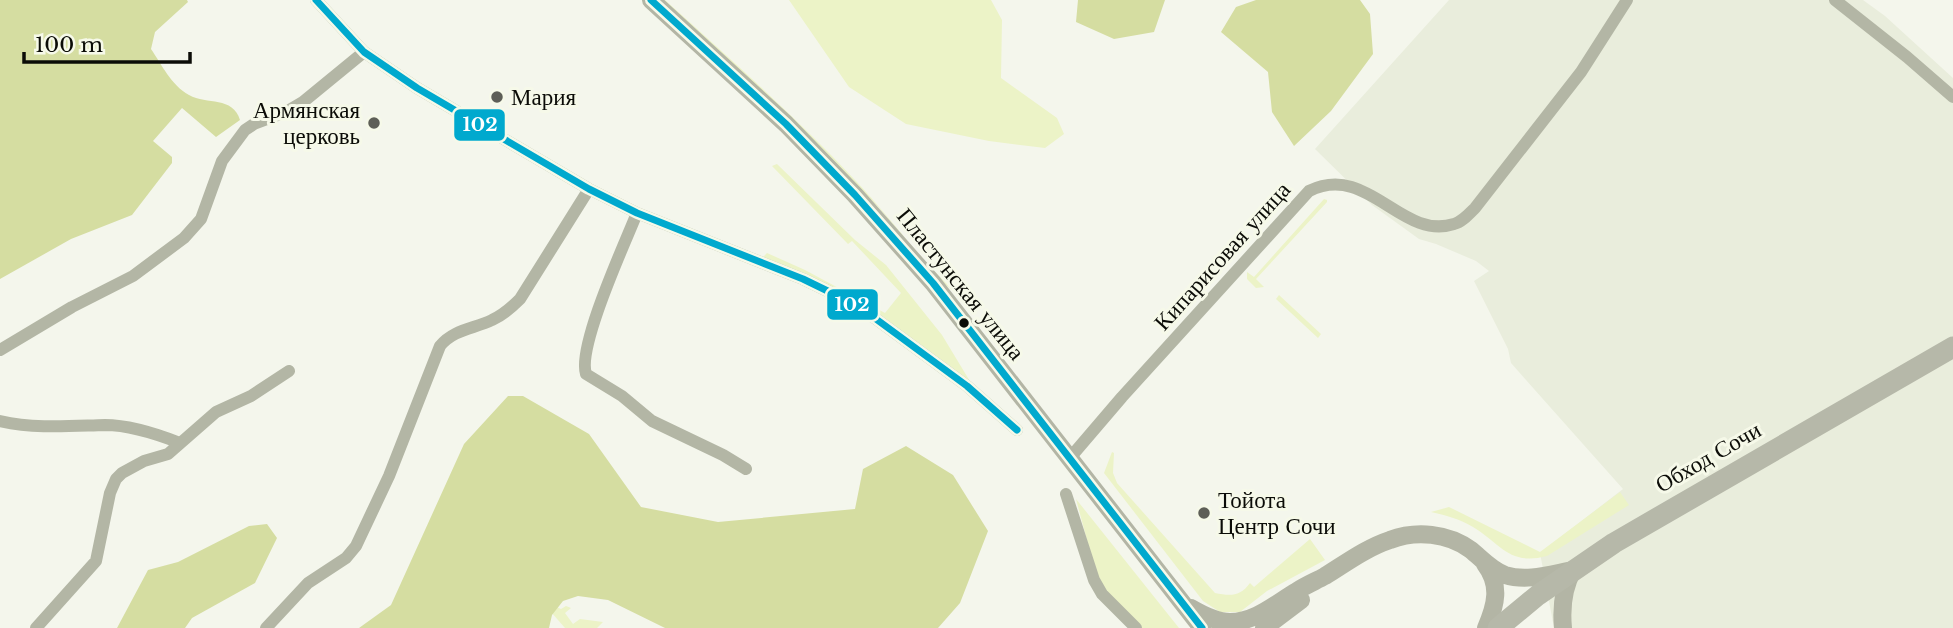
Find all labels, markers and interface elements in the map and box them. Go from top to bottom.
scale bar [24,21,191,65]
text: 100 m [35,32,103,58]
place label: Мария [511,83,576,111]
marker: Мария [489,89,505,105]
place label: Армянская церковь [253,96,360,150]
line badge: 102 [453,108,506,142]
text: 102 [463,113,498,136]
marker: Армянская церковь [366,115,382,131]
street label: Кипарисовая улица [1148,176,1296,336]
street label: Пластунская улица [891,202,1031,366]
line badge: 102 [826,288,879,321]
text: 102 [835,293,870,316]
unlabelled marker [957,316,971,330]
street label: Обход Сочи [1650,416,1766,498]
place label: Тойота Центр Сочи [1218,486,1336,540]
marker: Тойота Центр Сочи [1196,505,1212,521]

